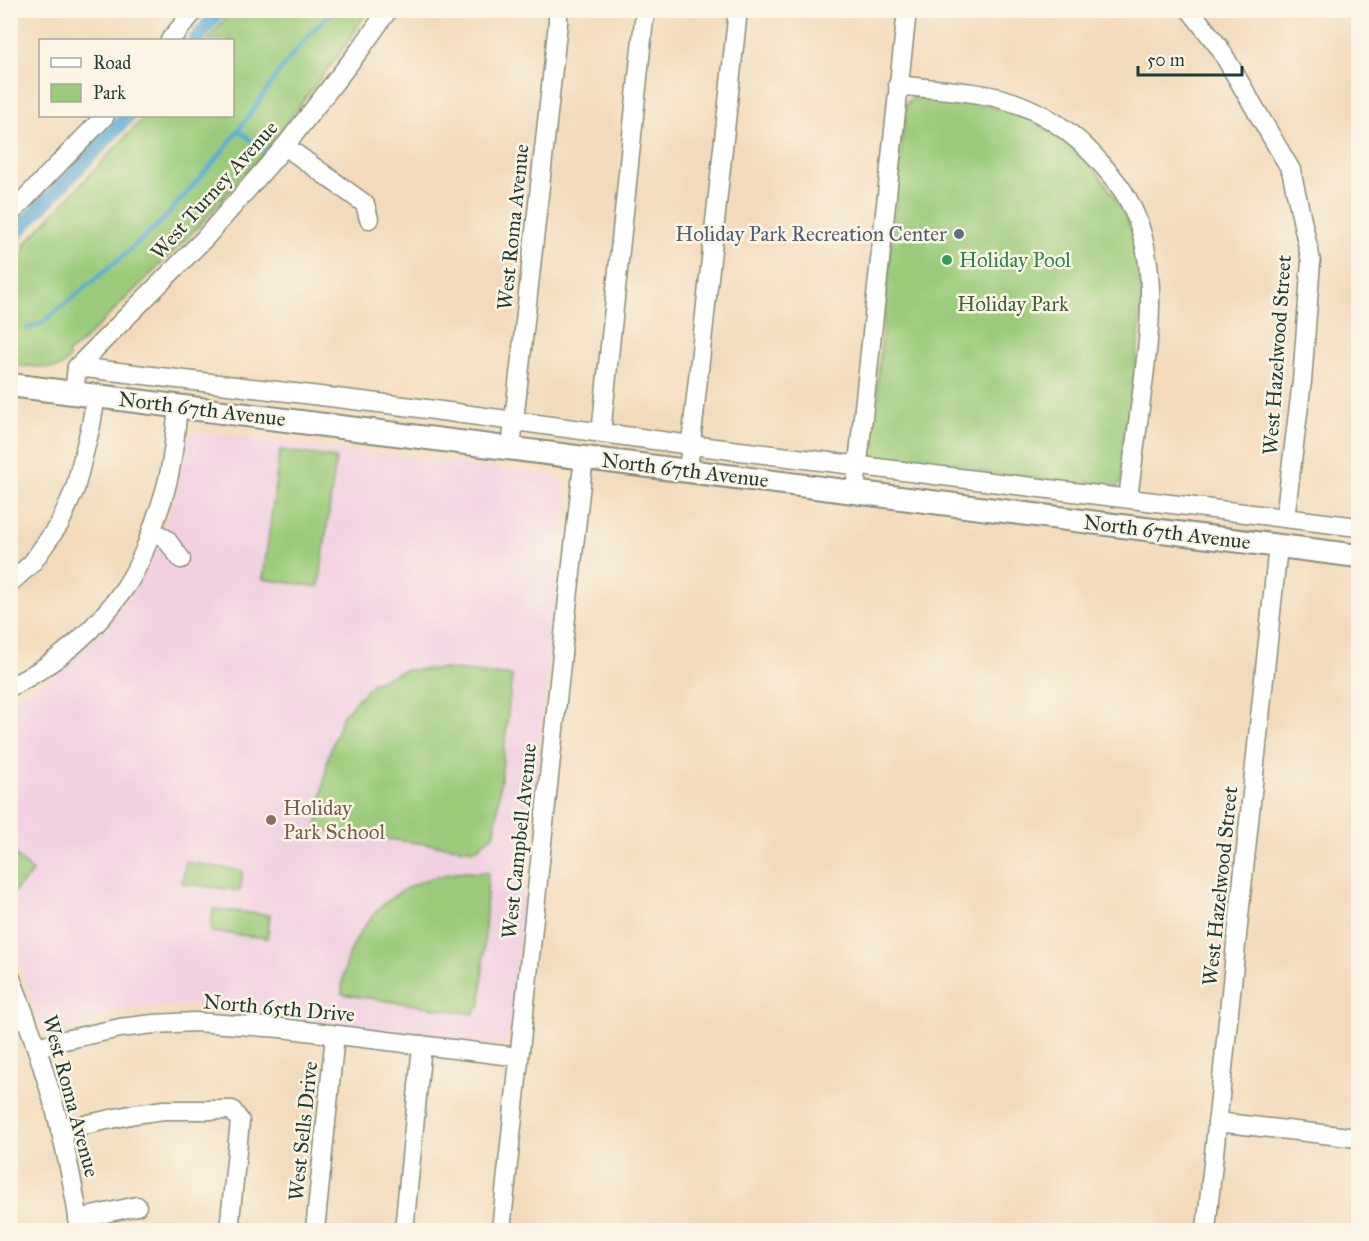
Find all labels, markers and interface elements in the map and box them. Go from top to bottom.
legend [39,39,234,117]
scale bar [1138,39,1242,77]
text: 50 m [1147,49,1185,71]
text: Road [93,52,131,74]
text: Park [93,82,126,104]
street label: West Turney Avenue [145,115,283,265]
street label: West Roma Avenue [491,142,535,311]
place label: Holiday Park Recreation Center [675,221,947,247]
marker: Holiday Park Recreation Center [952,227,966,241]
place label: Holiday Pool [959,247,1071,273]
marker: Holiday Pool [940,253,954,267]
street label: West Hazelwood Street [1257,253,1297,456]
park label: Holiday Park [957,291,1069,317]
street label: North 67th Avenue [117,386,287,432]
street label: North 67th Avenue [600,447,770,493]
street label: North 67th Avenue [1082,509,1252,555]
street label: West Campbell Avenue [496,742,542,940]
street label: West Hazelwood Street [1197,784,1243,987]
place label: Holiday Park School [283,795,385,845]
marker: Holiday Park School [264,813,278,827]
street label: North 65th Drive [202,988,356,1028]
street label: West Roma Avenue [37,1012,105,1180]
street label: West Sells Drive [283,1060,323,1202]

